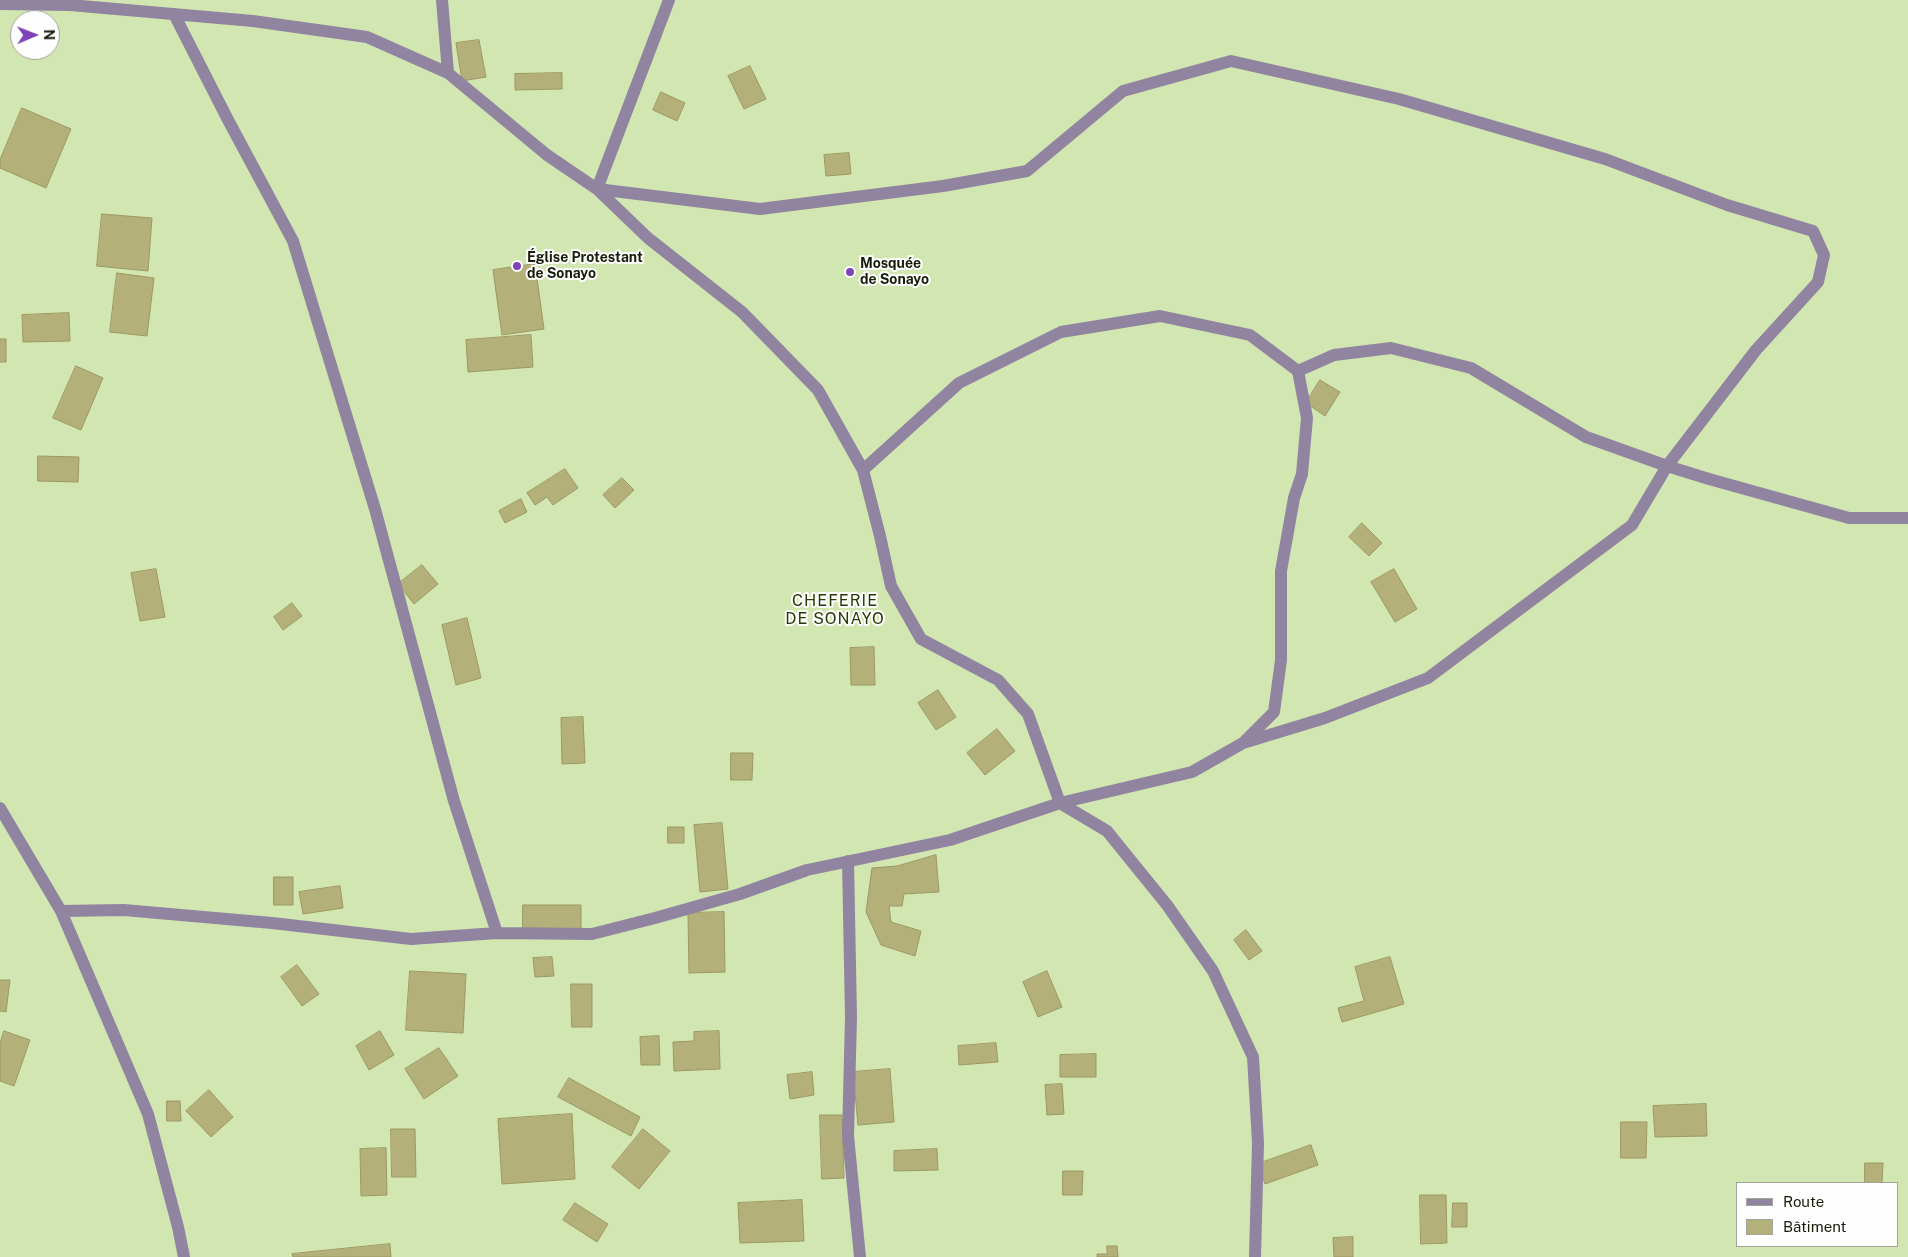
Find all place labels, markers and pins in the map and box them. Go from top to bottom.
place label: Église Protestant de Sonayo [527,250,643,282]
place label: Mosquée de Sonayo [860,256,929,288]
marker: Église Protestant de Sonayo [511,260,523,272]
marker: Mosquée de Sonayo [844,266,856,278]

